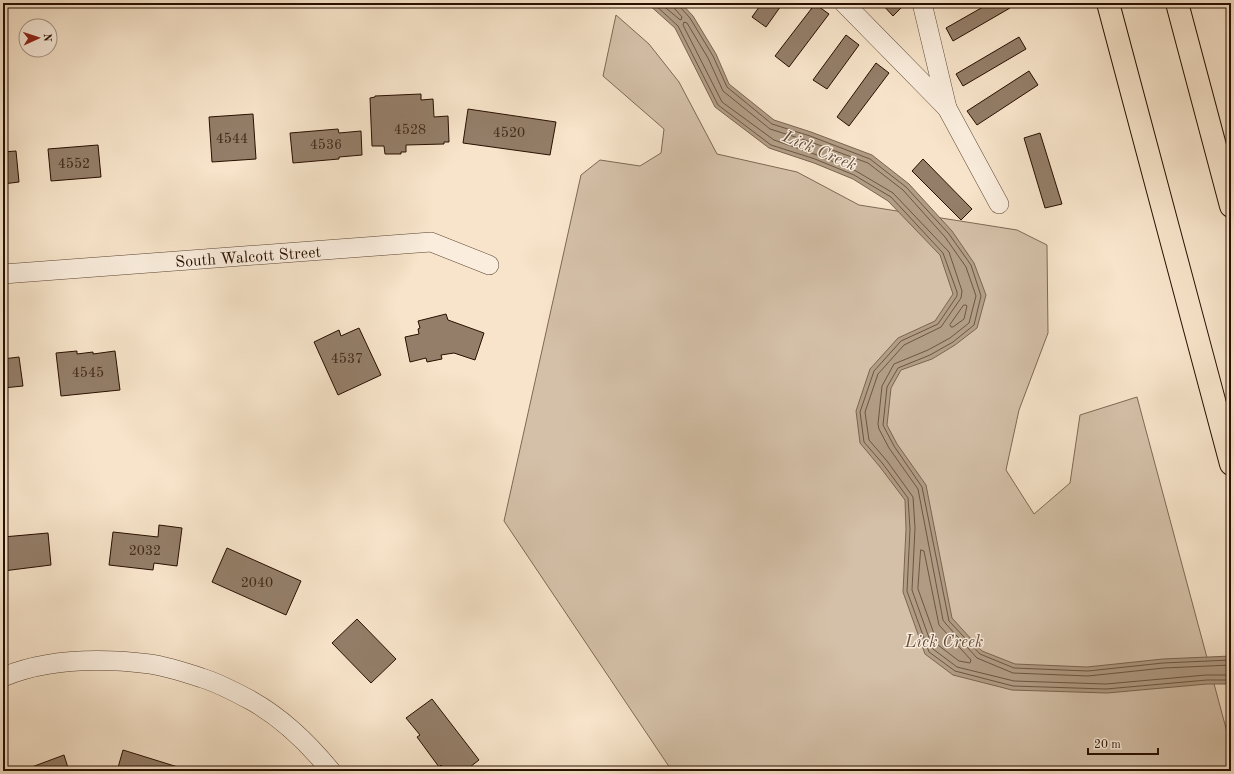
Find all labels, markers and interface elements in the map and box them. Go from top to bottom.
north arrow [18,18,58,58]
text: N [41,33,52,43]
house number: 4528 [394,123,426,137]
house number: 4520 [493,126,525,140]
water label: Lick Creek [779,128,859,175]
house number: 4544 [216,132,248,146]
house number: 4536 [310,138,342,152]
house number: 4552 [58,157,90,171]
street label: South Walcott Street [175,245,322,271]
house number: 4537 [331,352,363,366]
house number: 4545 [72,366,104,380]
house number: 2032 [129,544,161,558]
house number: 2040 [241,576,273,590]
water label: Lick Creek [904,634,983,651]
scale bar [1088,730,1158,756]
text: 20 m [1094,739,1121,751]

